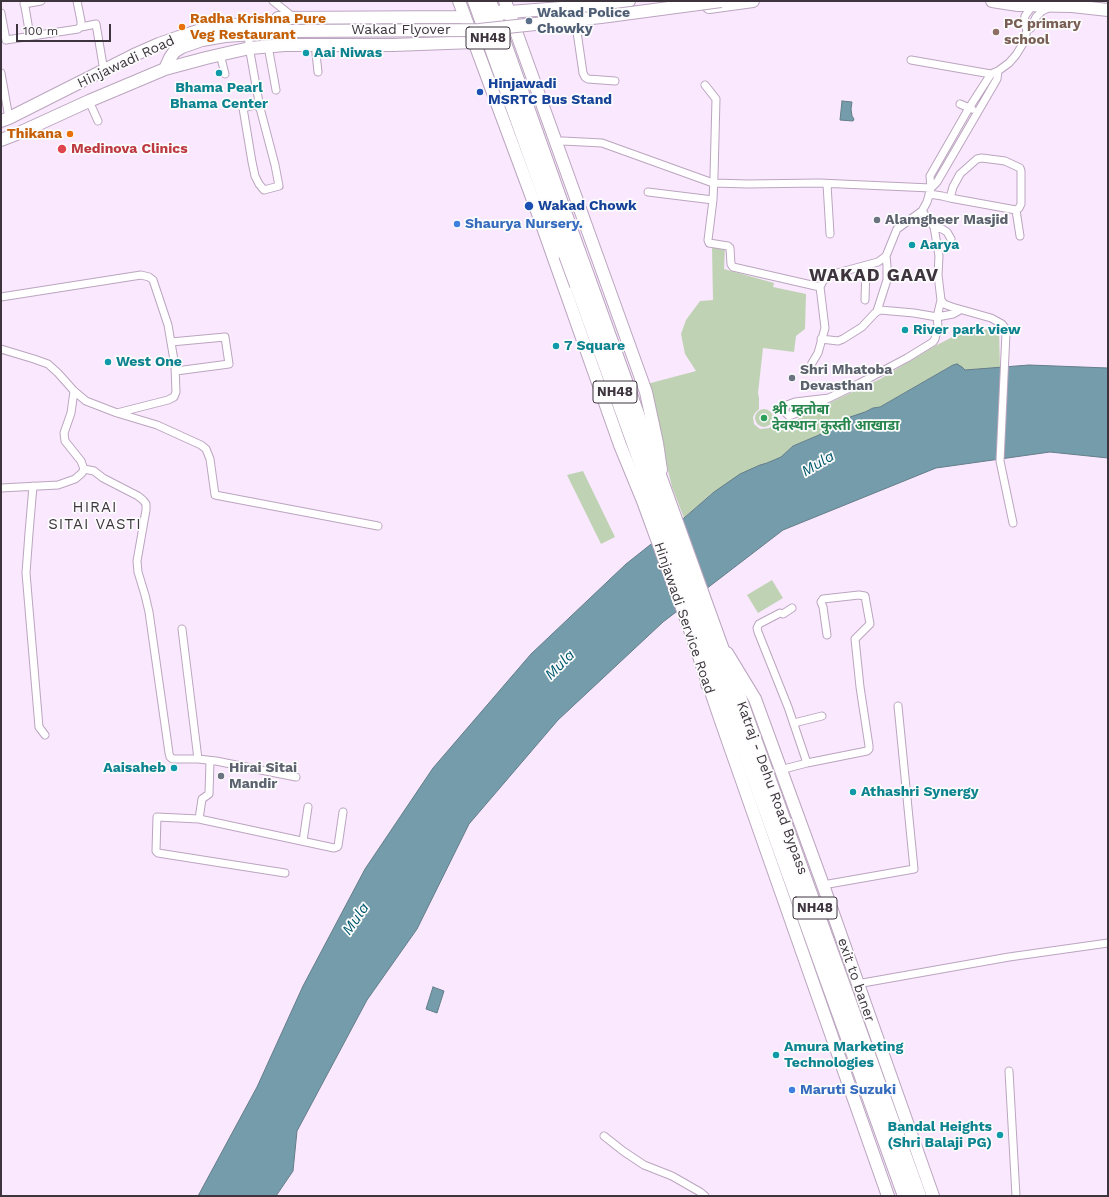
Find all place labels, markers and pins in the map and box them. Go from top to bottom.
place label: Wakad Police Chowky [537,5,630,38]
place label: Radha Krishna Pure Veg Restaurant [190,11,326,44]
marker: Wakad Police Chowky [524,16,534,26]
place label: PC primary school [1004,16,1081,48]
marker: Radha Krishna Pure Veg Restaurant [177,22,187,32]
marker: PC primary school [991,27,1001,37]
place label: Aai Niwas [314,45,382,61]
marker: Aai Niwas [301,48,311,58]
marker: Bhama Pearl Bhama Center [214,68,224,78]
place label: Hinjawadi MSRTC Bus Stand [488,76,612,108]
place label: Bhama Pearl Bhama Center [170,80,268,112]
marker: Hinjawadi MSRTC Bus Stand [475,87,485,97]
place label: Thikana [7,126,62,142]
marker: Thikana [65,129,75,139]
place label: Medinova Clinics [71,141,188,157]
marker: Medinova Clinics [56,143,68,155]
place label: Wakad Chowk [538,198,637,214]
marker: Wakad Chowk [523,200,535,212]
place label: Alamgheer Masjid [885,212,1008,228]
marker: Alamgheer Masjid [872,215,882,225]
place label: Shaurya Nursery. [465,216,583,232]
marker: Shaurya Nursery. [452,219,462,229]
place label: Aarya [920,237,959,253]
marker: Aarya [907,240,917,250]
place label: River park view [913,322,1021,338]
marker: River park view [900,325,910,335]
place label: 7 Square [564,338,625,354]
marker: 7 Square [551,341,561,351]
place label: West One [116,354,182,370]
marker: West One [103,357,113,367]
place label: Shri Mhatoba Devasthan [800,362,892,394]
marker: Shri Mhatoba Devasthan [787,373,797,383]
place label: श्री म्हतोबा देवस्थान कुस्ती आखाडा [772,402,899,434]
marker: श्री म्हतोबा देवस्थान कुस्ती आखाडा [759,413,769,423]
place label: Aaisaheb [103,760,166,776]
place label: Hirai Sitai Mandir [229,760,297,792]
marker: Aaisaheb [169,763,179,773]
marker: Hirai Sitai Mandir [216,771,226,781]
place label: Athashri Synergy [861,784,979,800]
marker: Athashri Synergy [848,787,858,797]
place label: Amura Marketing Technologies [784,1039,903,1072]
marker: Amura Marketing Technologies [771,1050,781,1060]
place label: Maruti Suzuki [800,1082,896,1098]
marker: Maruti Suzuki [787,1085,797,1095]
place label: Bandal Heights (Shri Balaji PG) [887,1119,992,1152]
marker: Bandal Heights (Shri Balaji PG) [995,1130,1005,1140]

